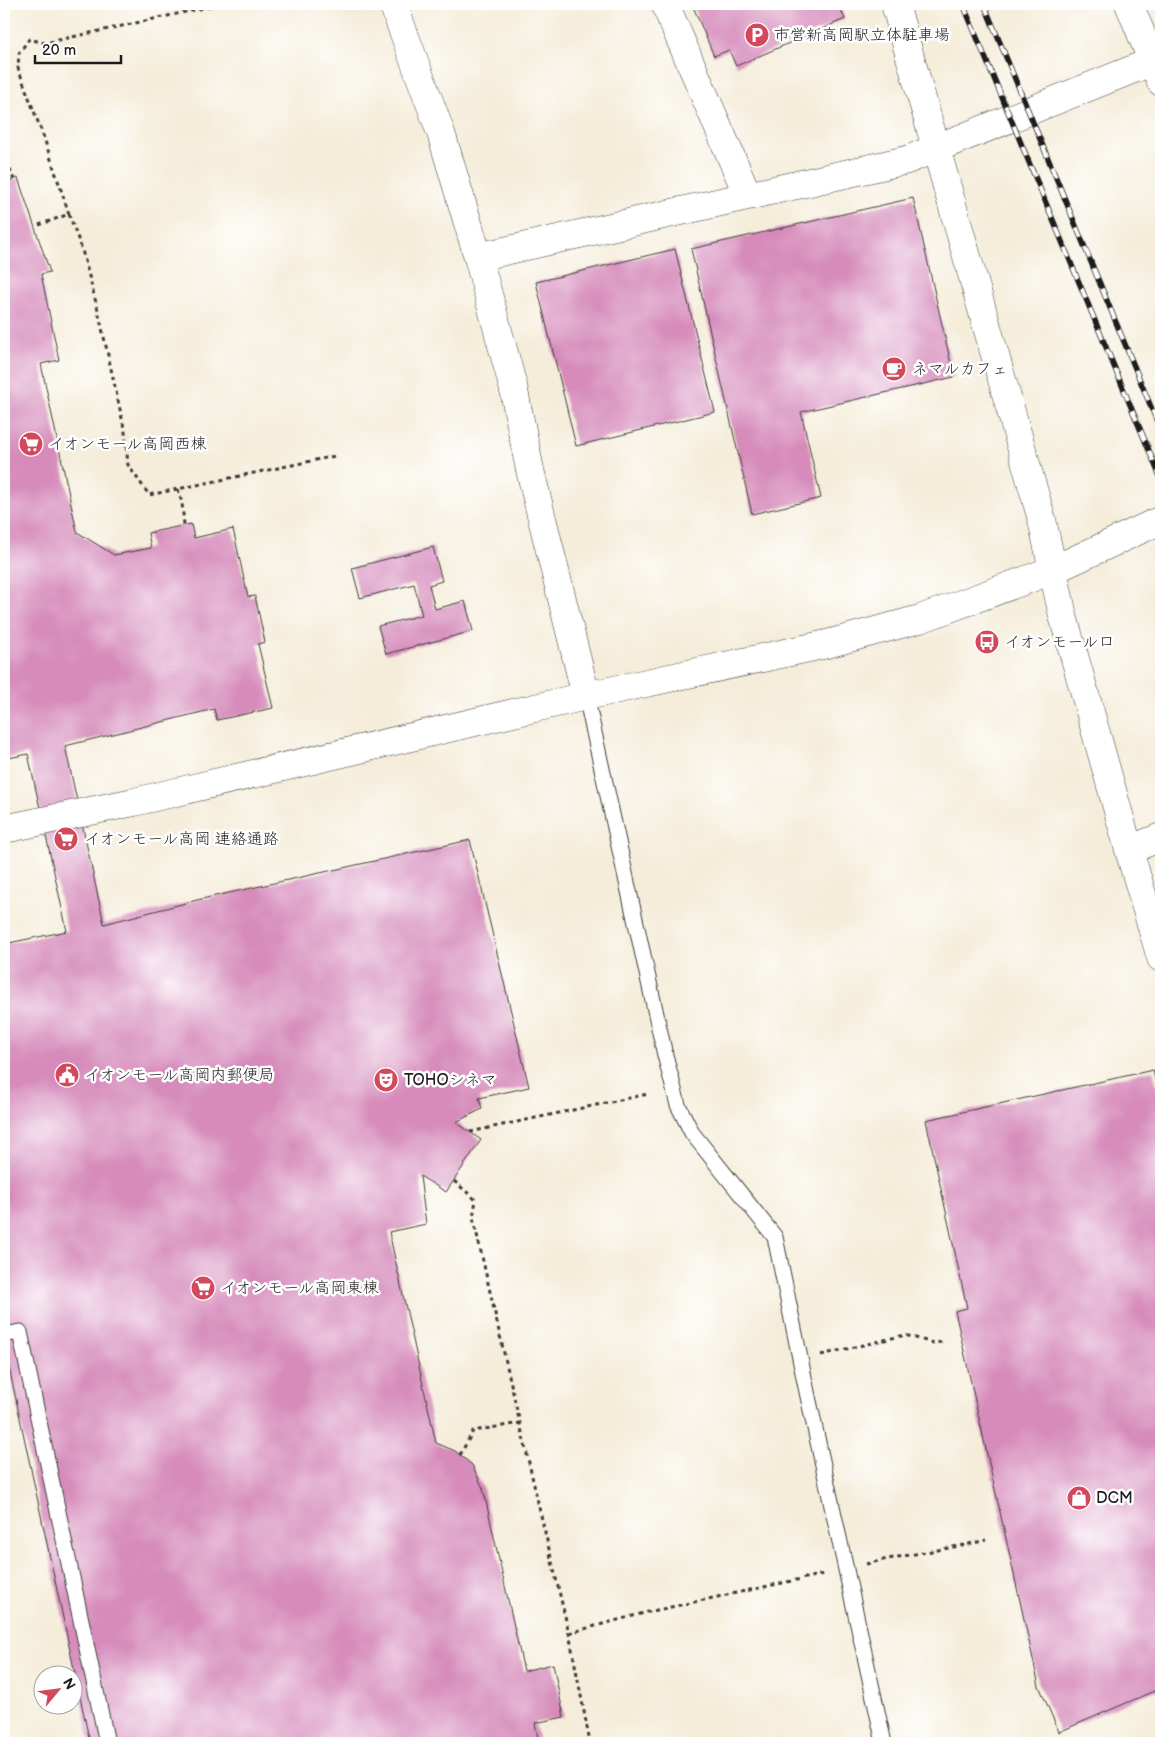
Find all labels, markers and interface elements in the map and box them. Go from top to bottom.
parking icon: 市営新高岡駅立体駐車場 [744,22,770,48]
place label: 市営新高岡駅立体駐車場 [774,26,950,45]
scale bar [35,32,121,64]
text: 20 m [42,41,76,60]
cafe icon: ネマルカフェ [881,356,907,382]
place label: ネマルカフェ [912,360,1008,379]
supermarket icon: イオンモール高岡西棟 [18,431,44,457]
place label: イオンモール高岡西棟 [48,435,206,454]
bus stop icon: イオンモール口 [974,629,1000,655]
place label: イオンモール口 [1004,633,1114,652]
supermarket icon: イオンモール高岡 連絡通路 [53,826,79,852]
place label: イオンモール高岡 連絡通路 [84,830,279,849]
public building icon: イオンモール高岡内郵便局 [54,1062,80,1088]
place label: イオンモール高岡内郵便局 [84,1066,274,1085]
theatre icon: TOHOシネマ [373,1067,399,1093]
place label: TOHOシネマ [404,1071,497,1090]
supermarket icon: イオンモール高岡東棟 [190,1275,216,1301]
place label: イオンモール高岡東棟 [220,1279,378,1298]
shop icon: DCM [1066,1485,1092,1511]
place label: DCM [1096,1489,1133,1508]
north arrow [32,1664,82,1714]
text: N [59,1675,79,1693]

